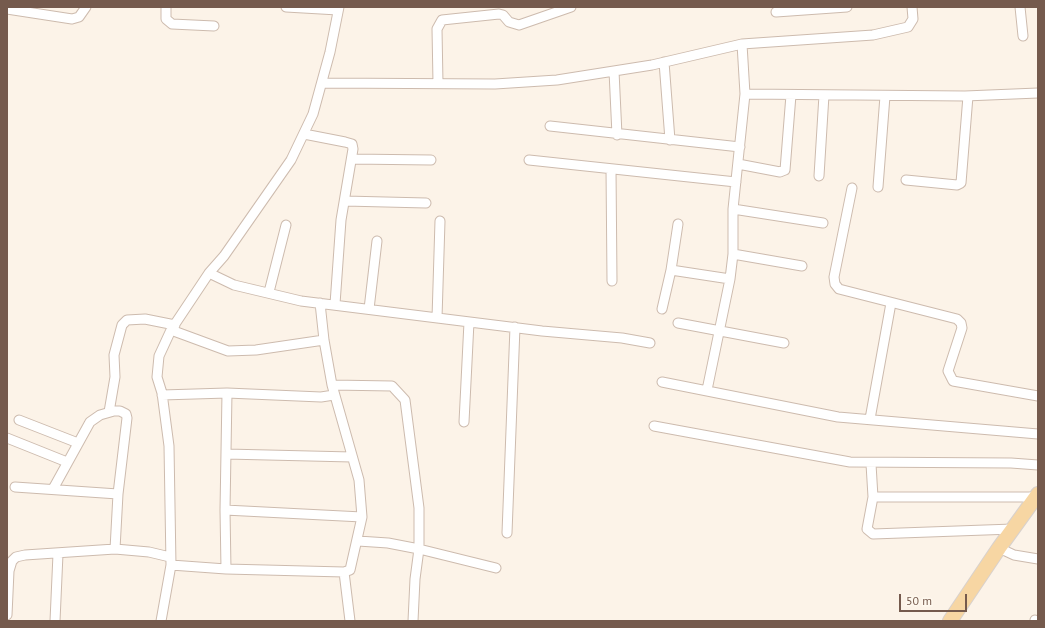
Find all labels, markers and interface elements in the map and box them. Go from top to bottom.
scale bar [901,586,969,612]
text: 50 m [906,593,932,608]

